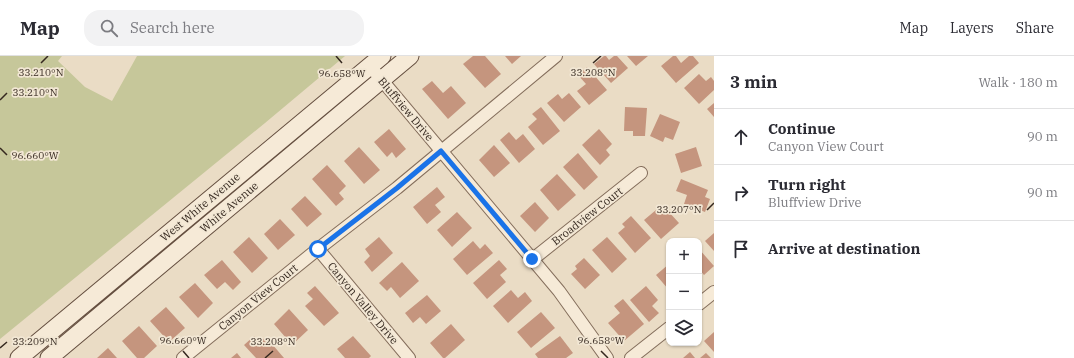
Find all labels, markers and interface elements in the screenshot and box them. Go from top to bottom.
search box [84,10,364,46]
text: Map [20,16,60,40]
icon: search [98,17,120,39]
text: Search here [130,18,214,37]
text: Map [900,19,928,37]
text: Layers [950,19,994,37]
text: Share [1016,19,1054,37]
text: 33.210°N [18,66,64,79]
text: 33.208°N [570,66,616,79]
text: 96.658°W [318,67,366,80]
text: 3 min [730,71,778,93]
street label: Bluffview Drive [375,74,437,144]
text: Walk · 180 m [979,74,1058,91]
text: 33.210°N [12,86,58,99]
text: Continue [768,119,835,138]
icon: ahead [730,126,752,148]
text: 90 m [1027,128,1058,145]
text: Canyon View Court [768,138,884,155]
text: 96.660°W [11,149,59,162]
street label: West White Avenue [158,170,242,244]
text: Turn right [768,175,846,194]
street label: White Avenue [197,179,261,235]
icon: right [730,182,752,204]
street label: Broadview Court [549,184,625,248]
text: 90 m [1027,184,1058,201]
text: Bluffview Drive [768,194,862,211]
text: 33.207°N [656,203,702,216]
map controls [666,238,702,346]
button: + [666,238,702,274]
icon: arrive [730,238,752,260]
text: Arrive at destination [768,239,920,258]
route start [309,240,327,258]
route end [523,250,541,268]
street label: Canyon Valley Drive [325,259,401,347]
street label: Canyon View Court [216,261,301,333]
button: − [666,274,702,310]
button: layers [666,310,702,346]
text: 96.660°W [159,334,207,347]
text: 96.658°W [577,334,625,347]
text: 33.209°N [12,335,58,348]
text: 33.208°N [250,335,296,348]

